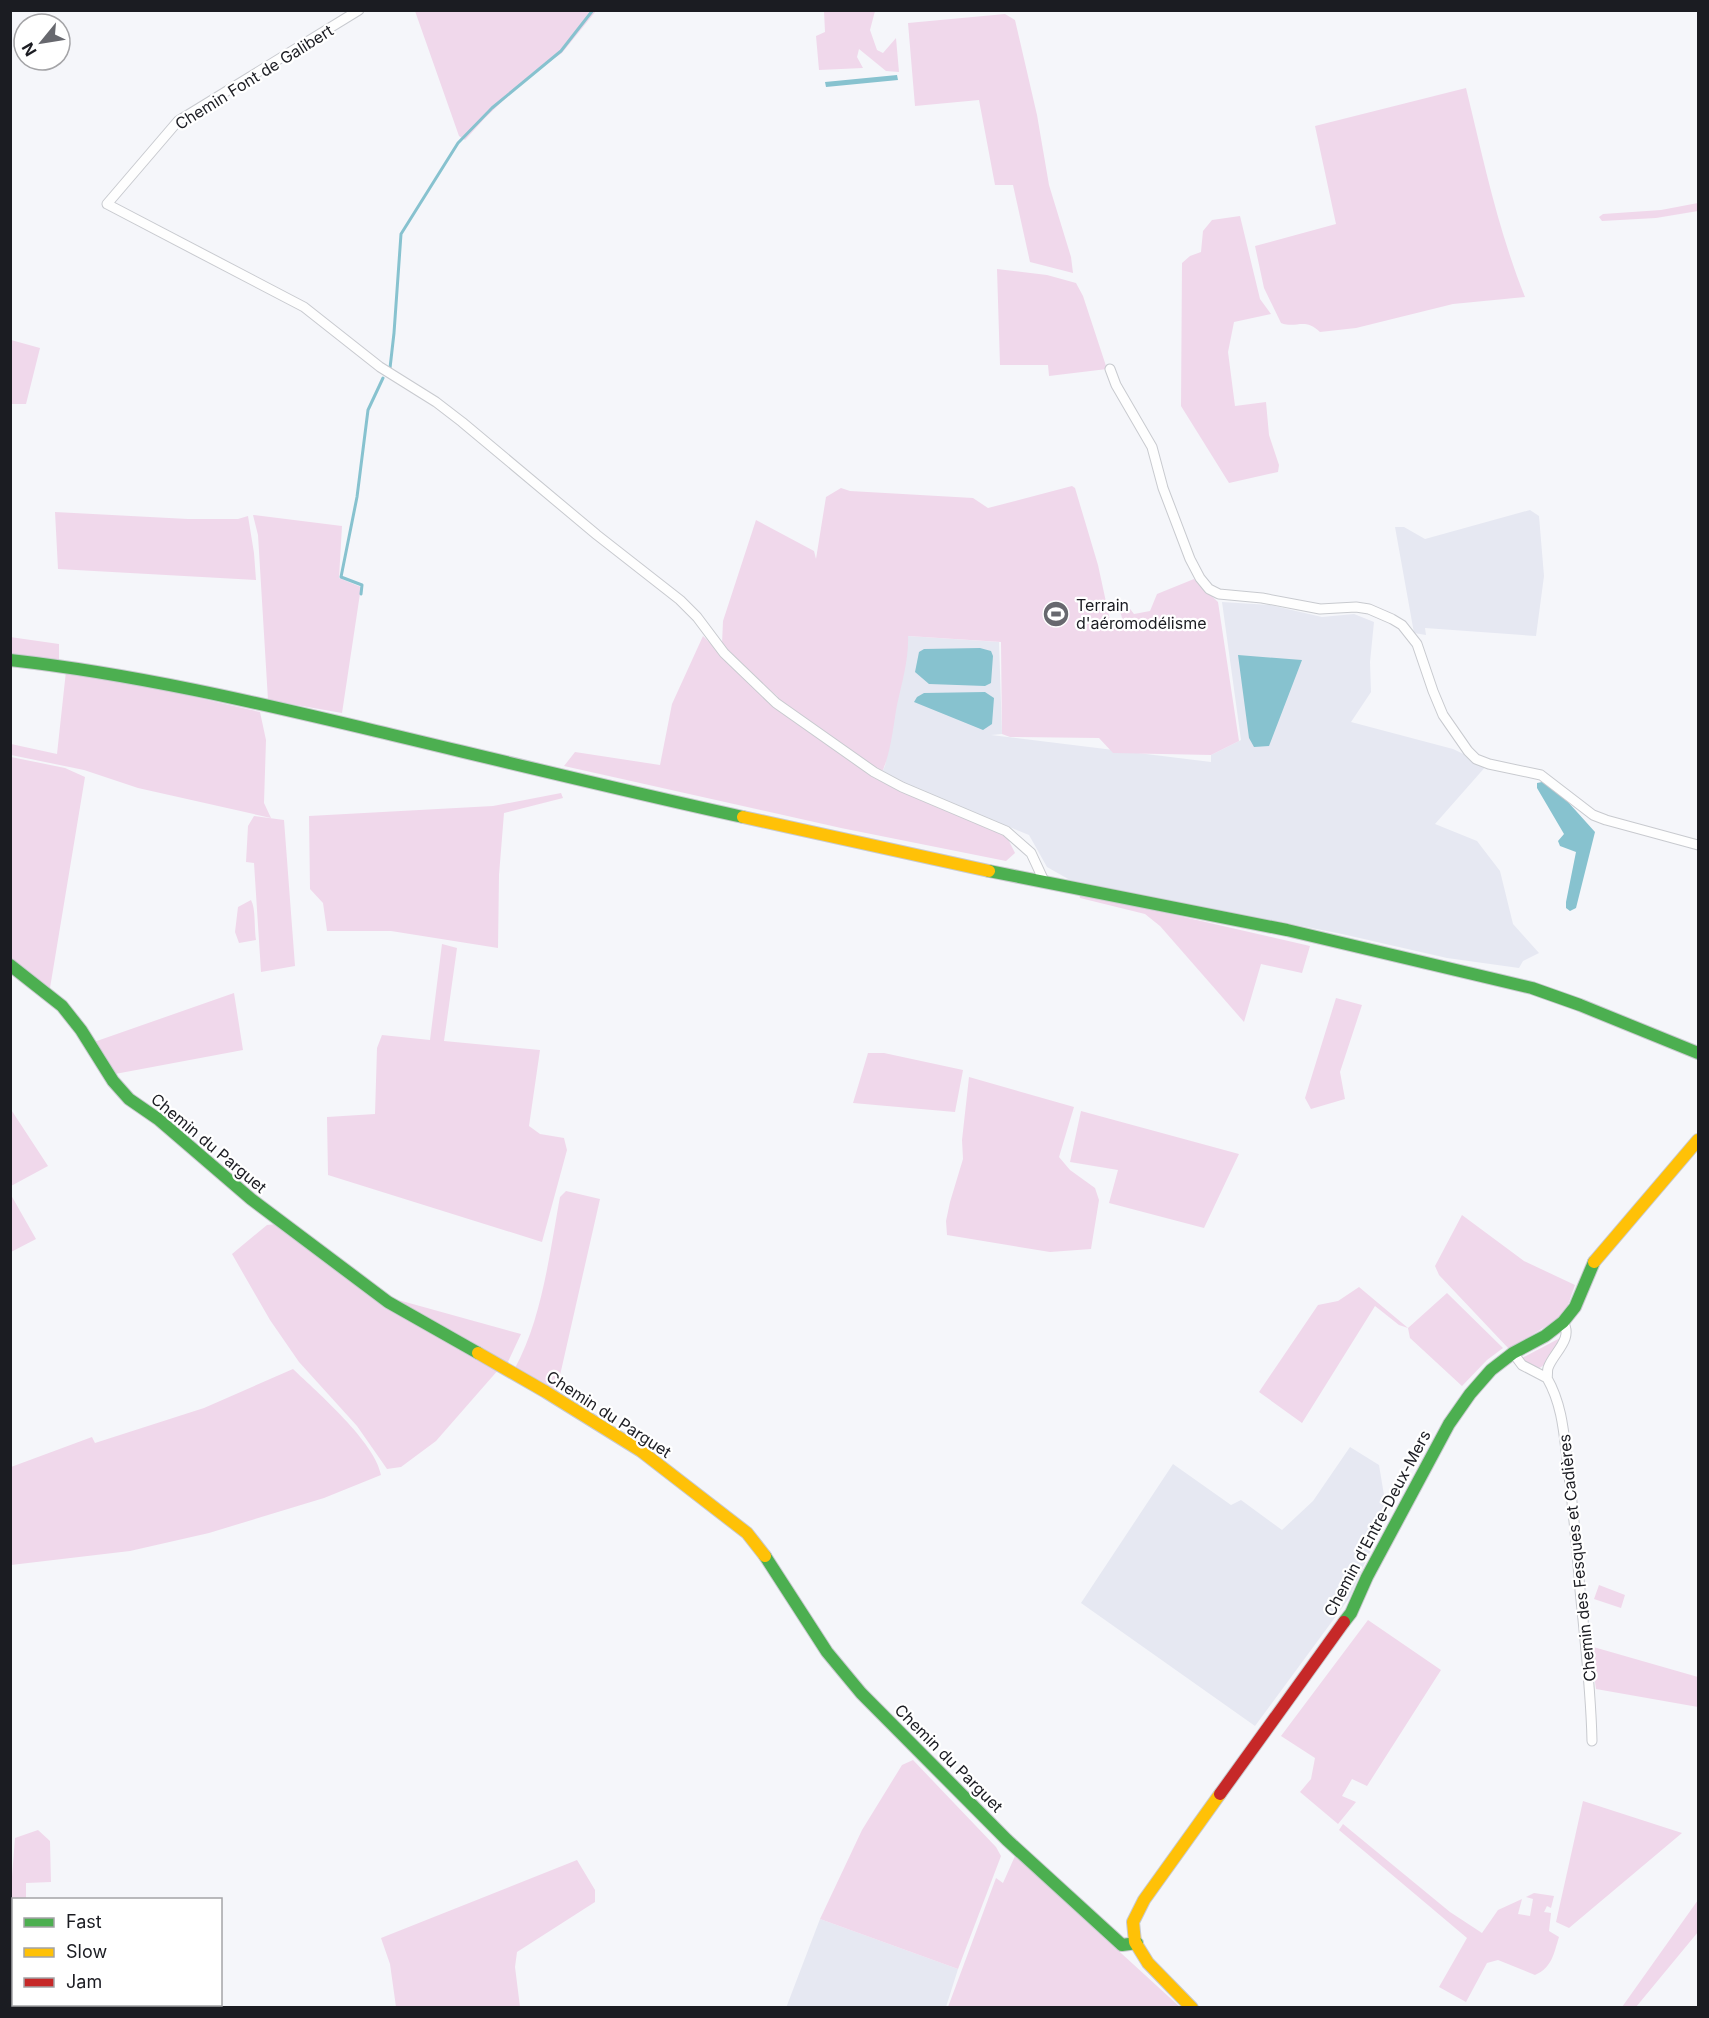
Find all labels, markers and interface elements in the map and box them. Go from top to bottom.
north arrow [12,12,72,72]
street label: Chemin Font de Galibert [171,20,337,134]
text: N [17,39,41,60]
place label: Terrain d'aéromodélisme [1076,595,1207,633]
sports icon: Terrain d'aéromodélisme [1041,599,1071,629]
street label: Chemin du Parguet [147,1089,271,1197]
street label: Chemin du Parguet [543,1366,675,1462]
street label: Chemin d'Entre-Deux-Mers [1319,1426,1435,1620]
street label: Chemin des Fesques et Cadières [1554,1433,1600,1683]
street label: Chemin du Parguet [891,1700,1007,1816]
legend [12,1898,222,2006]
text: Fast [66,1911,102,1932]
text: Slow [66,1941,107,1962]
text: Jam [66,1971,102,1992]

